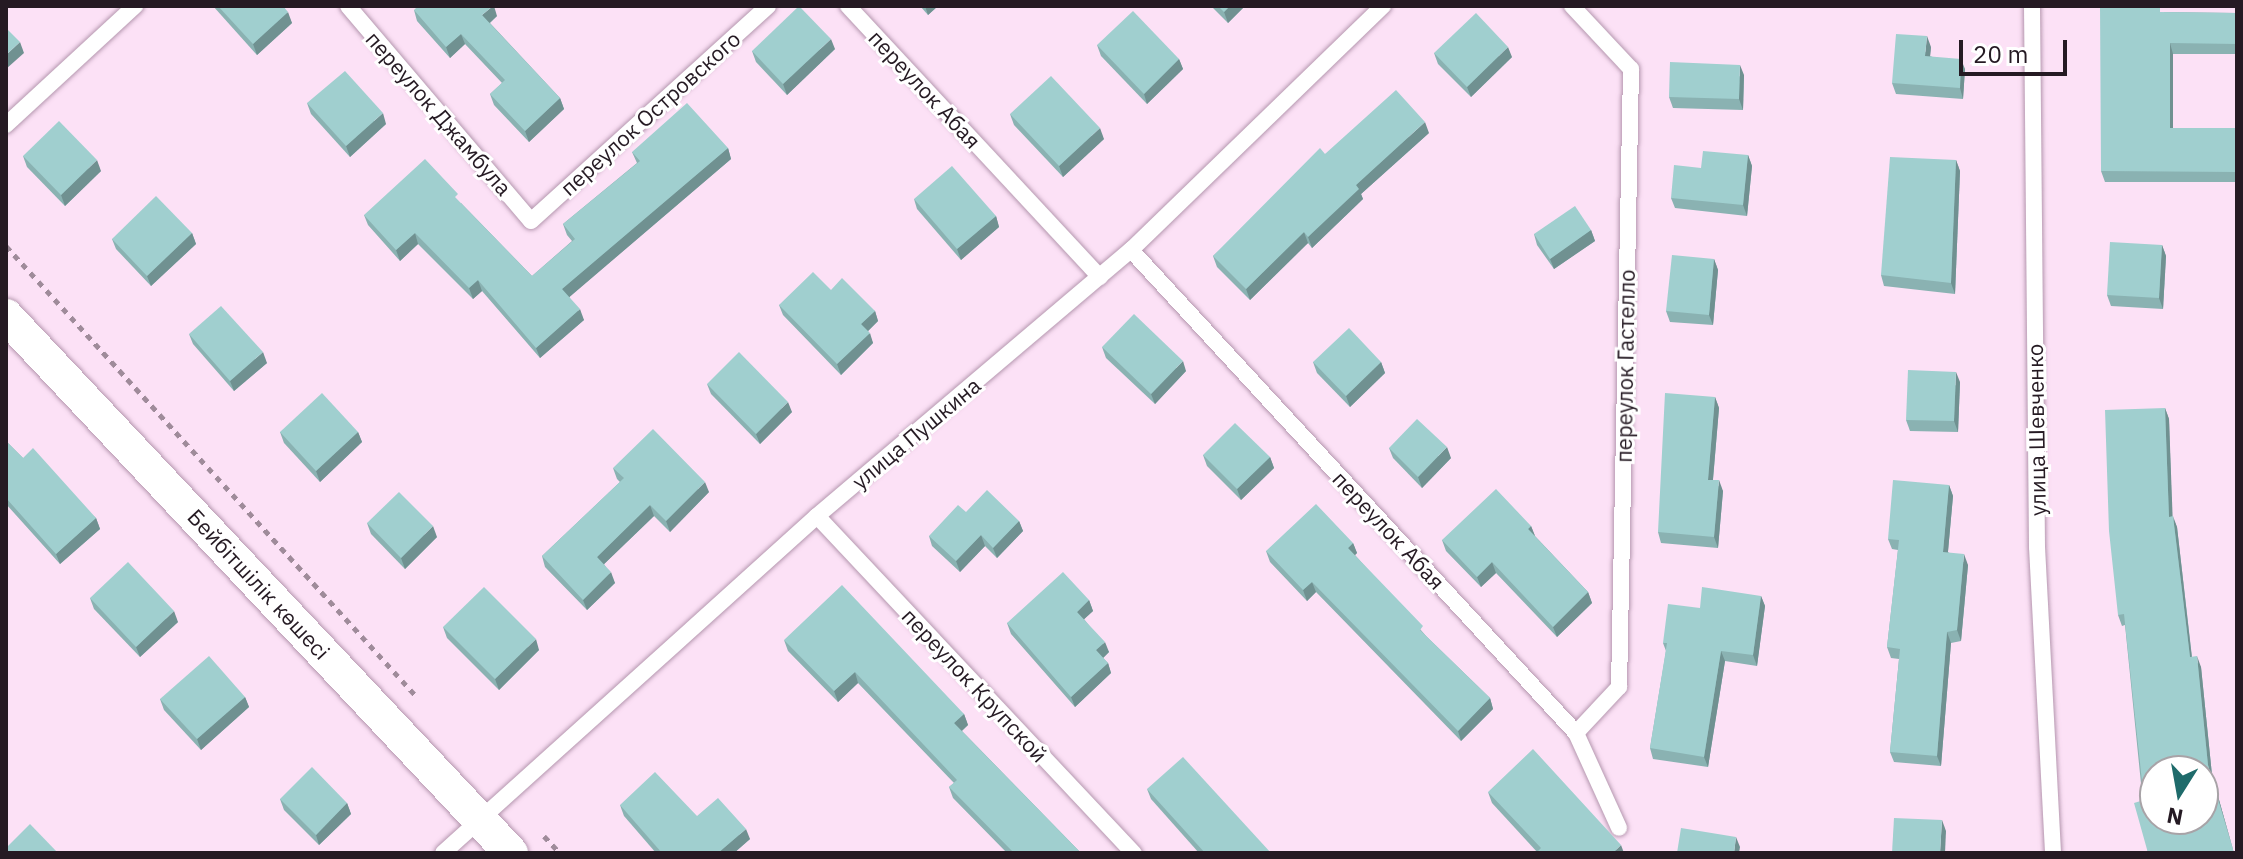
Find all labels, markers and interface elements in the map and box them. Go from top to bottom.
street label: переулок Абая [863,24,987,154]
scale bar [1963,24,2071,74]
street label: переулок Джамбула [361,25,517,201]
street label: переулок Островского [555,25,745,201]
text: 20 m [1973,38,2028,70]
street label: переулок Гастелло [1610,269,1640,463]
street label: улица Шевченко [2021,344,2051,516]
street label: улица Пушкина [846,372,986,494]
street label: переулок Абая [1327,465,1451,595]
street label: Бейбітшілік көшесі [183,503,335,665]
street label: переулок Крупской [897,603,1053,767]
north arrow [2139,755,2219,835]
text: N [2164,801,2185,833]

